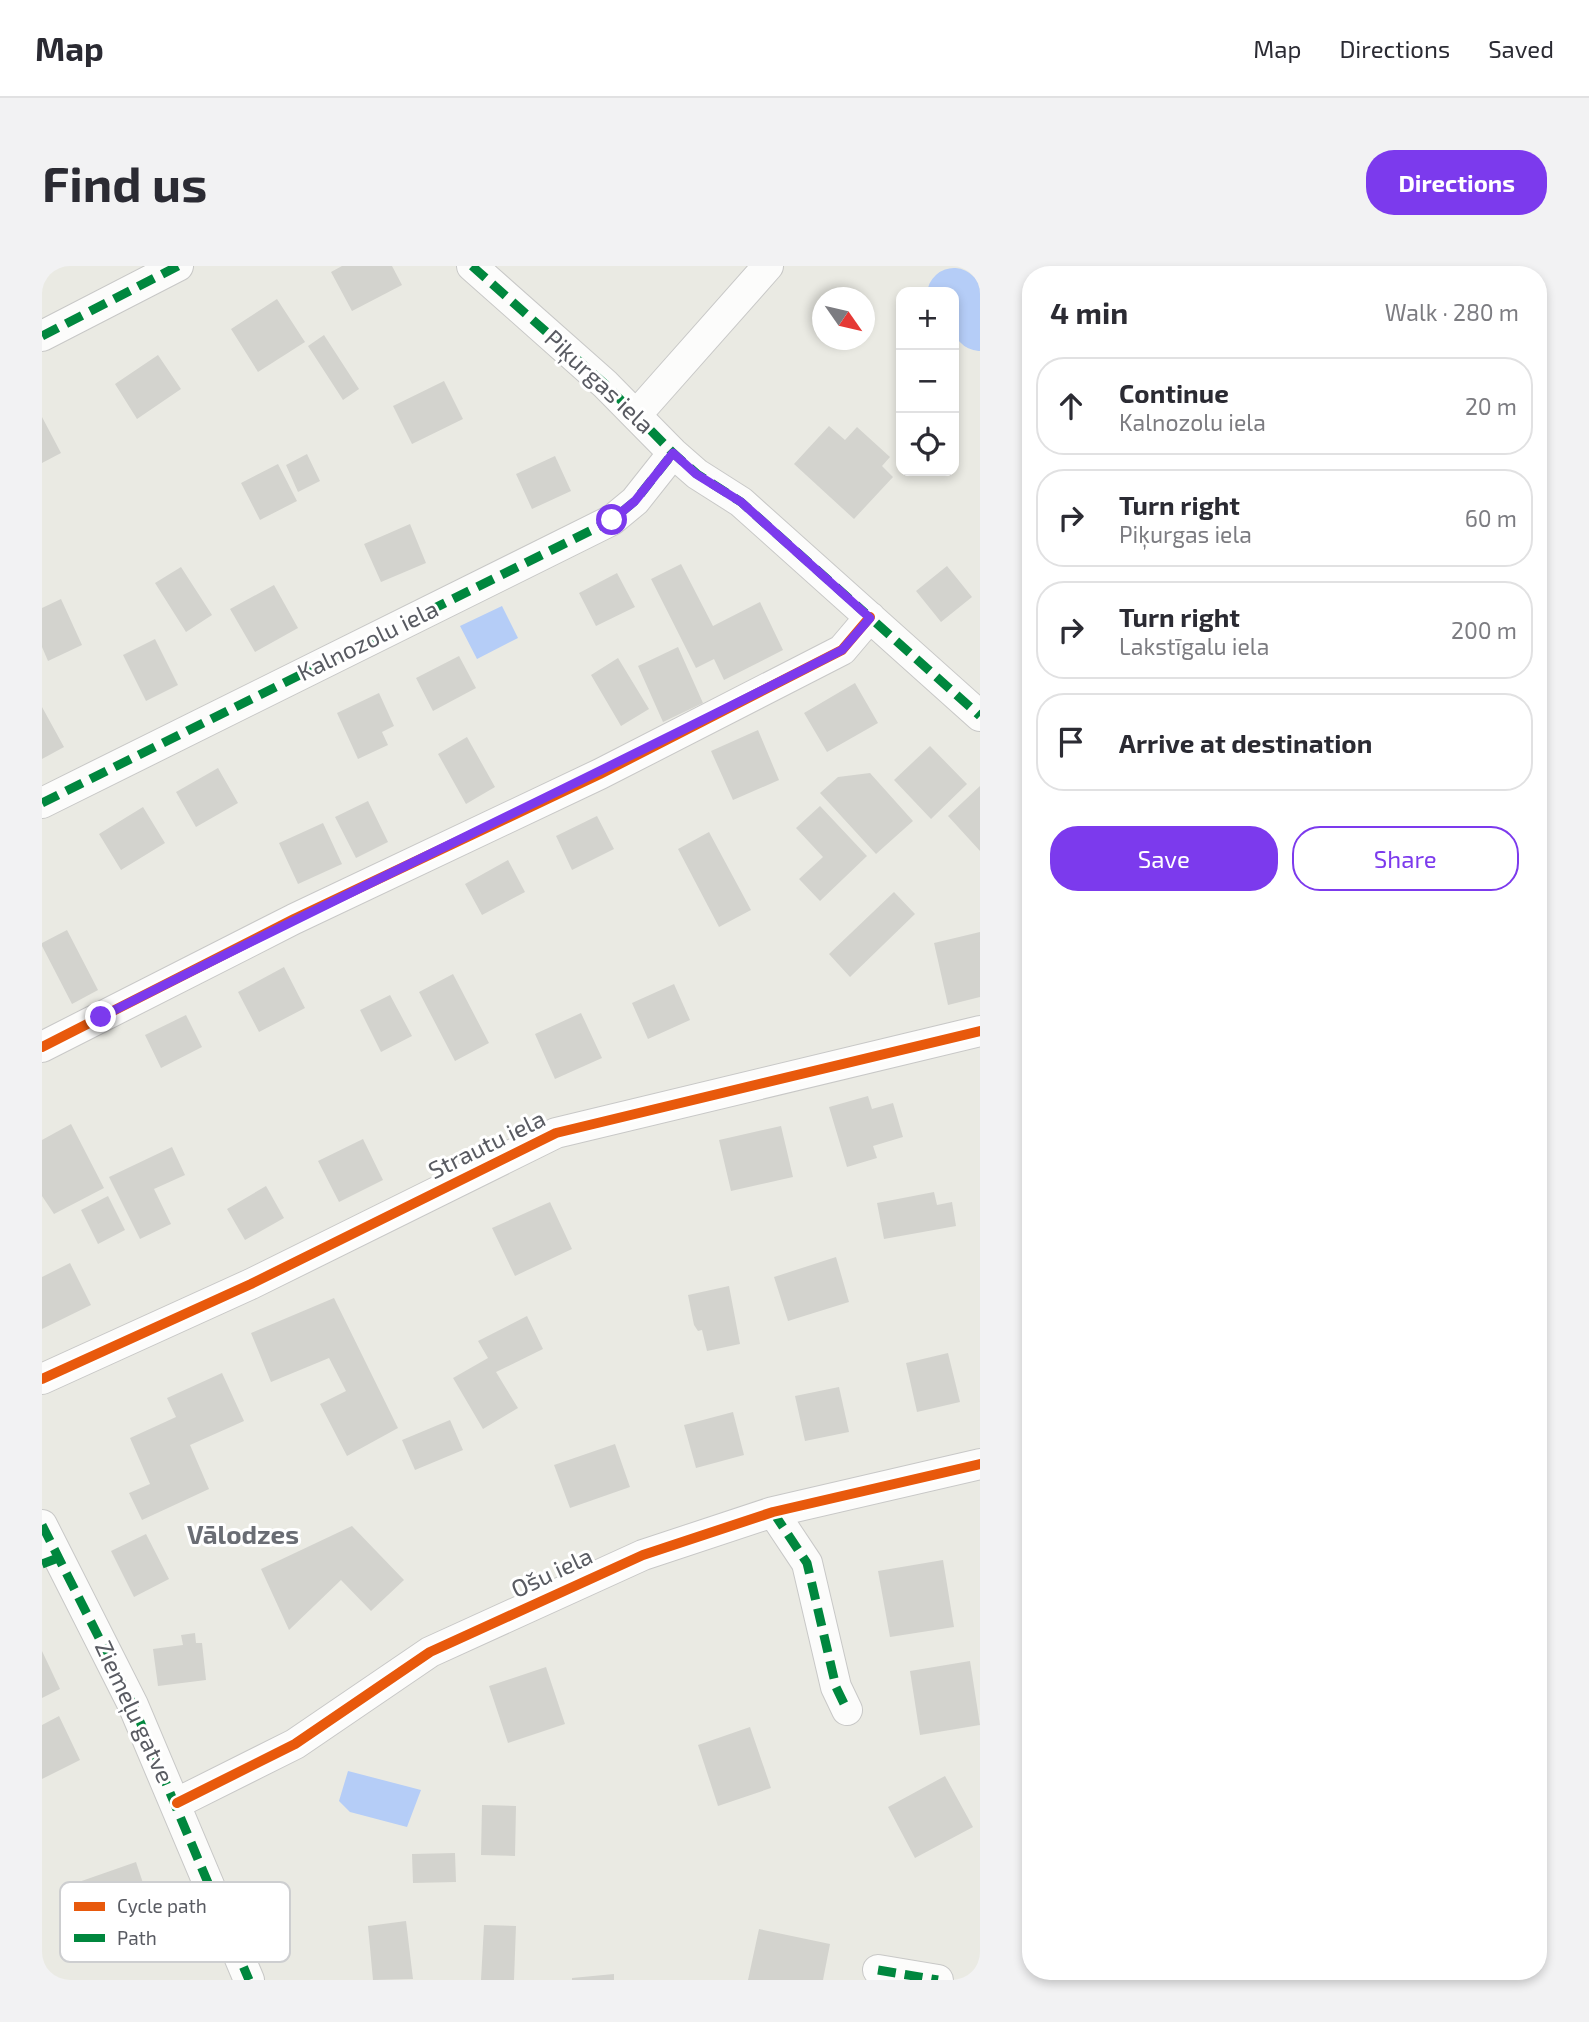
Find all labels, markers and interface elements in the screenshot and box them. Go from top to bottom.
text: Map [35,28,104,68]
text: Map [1253,34,1301,63]
text: Directions [1339,34,1450,63]
text: Saved [1488,34,1554,63]
button: Directions [1366,150,1547,215]
text: Find us [42,153,207,212]
north arrow [812,287,875,350]
map controls [896,287,959,476]
button: + [896,287,959,350]
text: 4 min [1050,294,1128,330]
text: Walk · 280 m [1385,298,1519,326]
street label: Piķurgas iela [538,323,661,440]
button: − [896,350,959,413]
text: Continue [1119,377,1229,408]
icon: ahead [1052,387,1090,425]
text: 20 m [1465,392,1517,420]
text: Kalnozolu iela [1119,408,1266,436]
button: locate [896,413,959,476]
text: Turn right [1119,489,1240,520]
icon: right [1052,499,1090,537]
route start [596,504,627,535]
text: 60 m [1465,504,1517,532]
text: Piķurgas iela [1119,520,1252,548]
street label: Kalnozolu iela [292,593,443,686]
text: Turn right [1119,601,1240,632]
icon: right [1052,611,1090,649]
text: 200 m [1451,616,1517,644]
text: Lakstīgalu iela [1119,632,1269,660]
icon: arrive [1052,723,1090,761]
text: Arrive at destination [1119,727,1372,758]
button: Save [1050,826,1278,891]
button: Share [1292,826,1519,891]
route end [85,1001,116,1032]
street label: Strautu iela [423,1103,549,1184]
district label: Vālodzes [187,1518,299,1549]
street label: Ošu iela [506,1540,597,1603]
street label: Ziemeļu gatve [88,1636,181,1788]
legend [60,1882,290,1962]
text: Cycle path [117,1894,207,1917]
text: Path [117,1926,157,1949]

